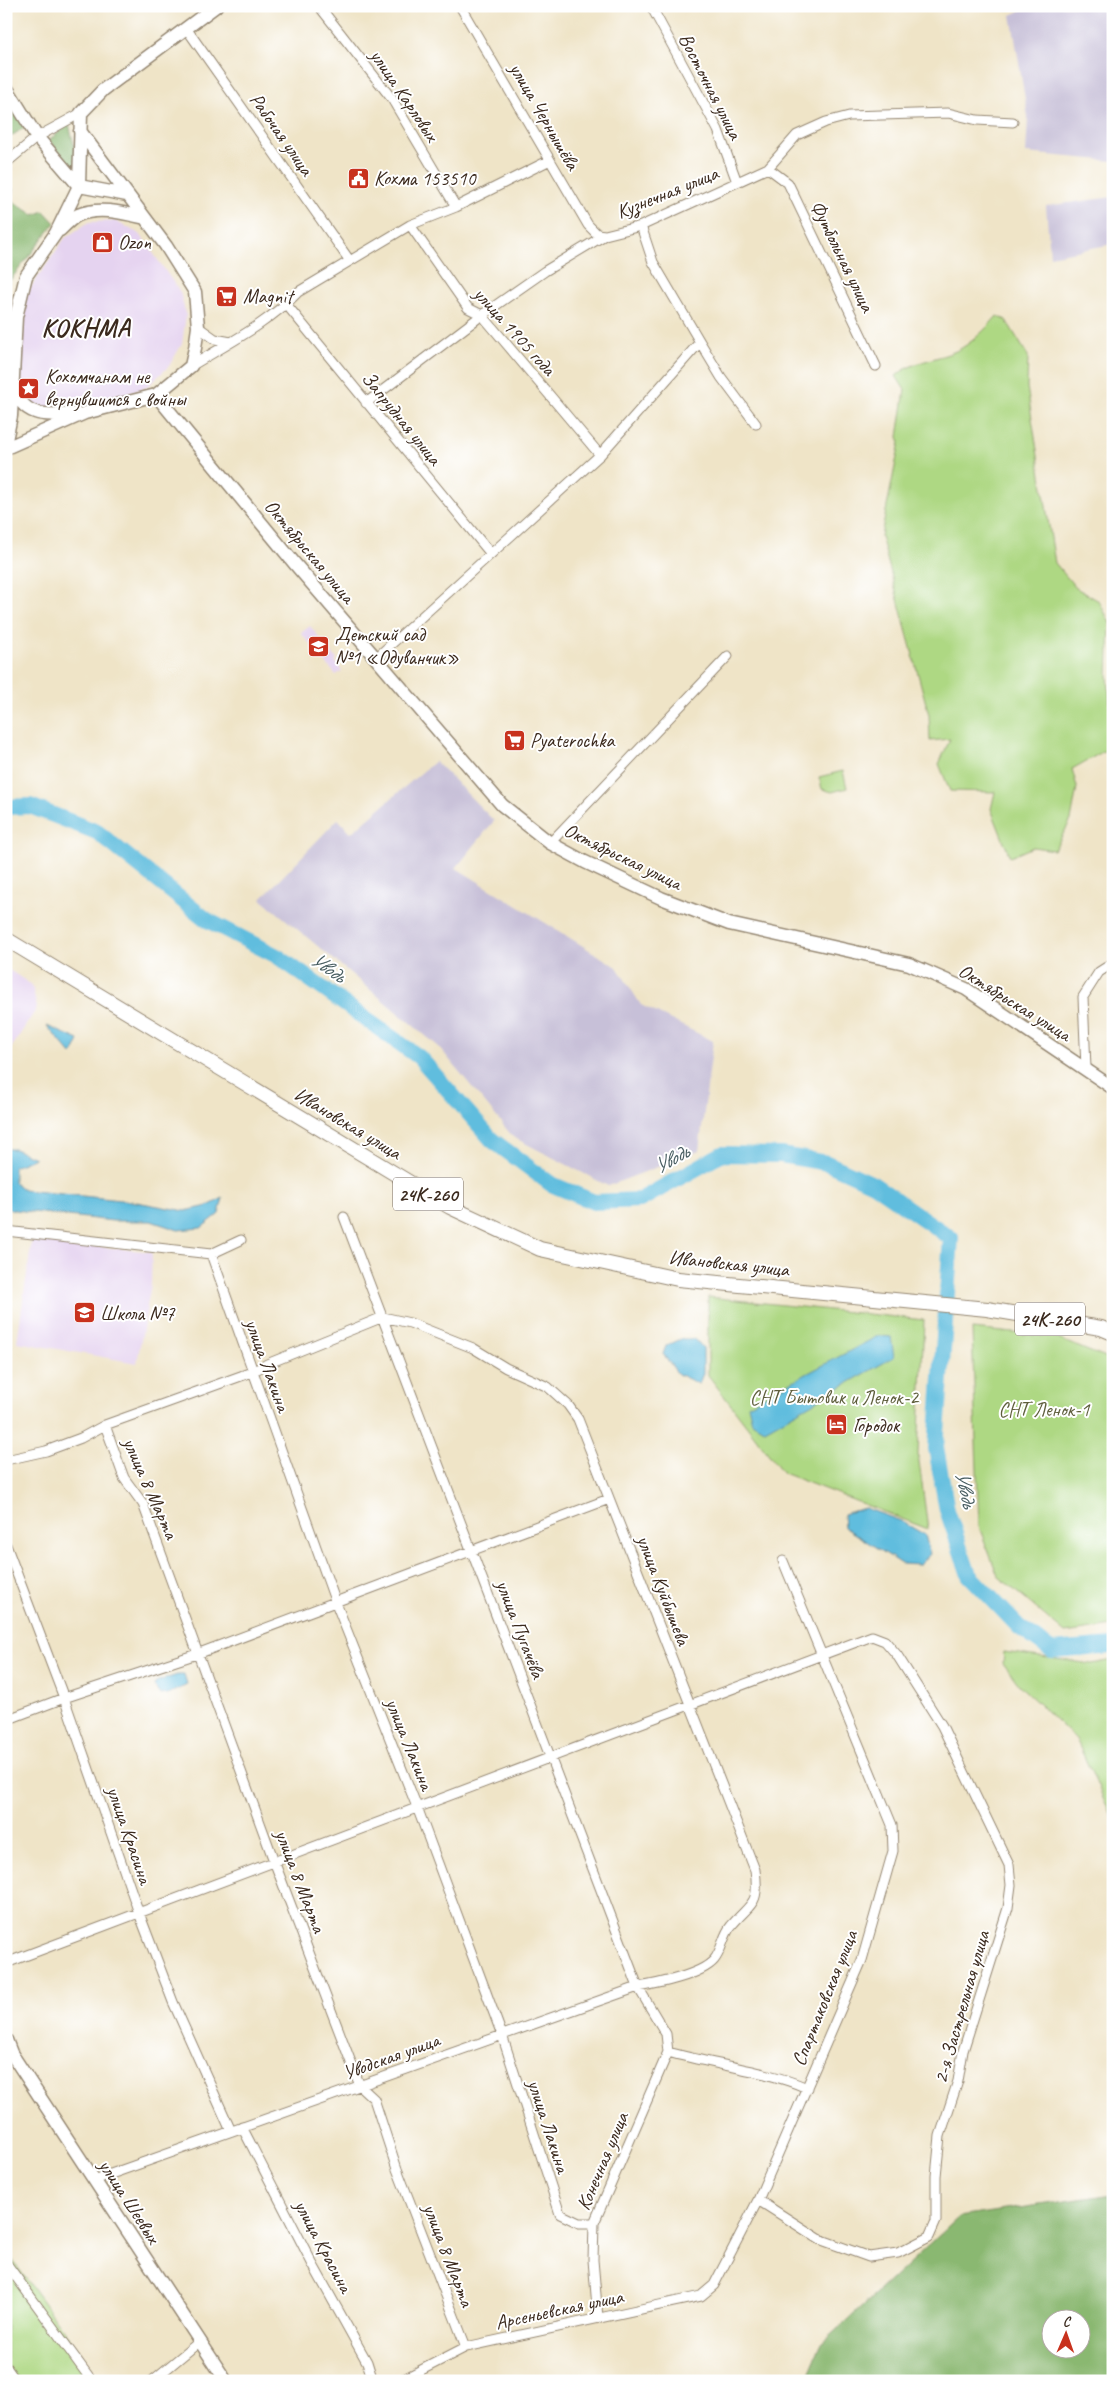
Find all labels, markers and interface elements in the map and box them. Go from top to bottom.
street label: Восточная улица [673,29,749,145]
street label: улица Карловых [364,44,446,148]
street label: улица Чернышёва [503,57,586,175]
street label: Рабочая улица [244,88,320,182]
street label: Кузнечная улица [613,160,723,225]
public building icon: Кохма 153510 [346,166,370,190]
place label: Кохма 153510 [374,166,477,191]
street label: Футбольная улица [805,196,881,317]
shop icon: Ozon [90,230,114,254]
place label: Ozon [118,230,152,255]
street label: улица 1905 года [468,281,562,382]
supermarket icon: Magnit [215,284,239,308]
place label: Magnit [243,284,296,309]
district label: KOKHMA [41,312,132,344]
place label: Кохомчанам не вернувшимся с войны [45,364,187,412]
street label: Запрудная улица [356,366,448,471]
place icon: Кохомчанам не вернувшимся с войны [17,376,41,400]
street label: Октябрьская улица [259,494,361,610]
place label: Детский сад №1 «Одуванчик» [335,622,459,670]
school or university icon: Детский сад №1 «Одуванчик» [307,634,331,658]
supermarket icon: Pyaterochka [502,728,526,752]
place label: Pyaterochka [530,728,615,753]
street label: Октябрьская улица [560,817,687,896]
water label: Уводь [306,946,353,990]
street label: Октябрьская улица [954,958,1077,1048]
street label: Ивановская улица [290,1082,407,1166]
water label: Уводь [649,1138,696,1179]
road number: 24К-260 [393,1178,463,1210]
street label: Ивановская улица [668,1245,792,1282]
school or university icon: Школа №7 [72,1301,96,1325]
place label: Школа №7 [100,1301,175,1326]
road number: 24К-260 [1015,1302,1085,1336]
street label: улица Лакина [239,1315,296,1417]
park label: СНТ Бытовик и Ленок-2 [750,1385,920,1410]
park label: СНТ Ленок-1 [998,1397,1091,1422]
hotel icon: Городок [825,1413,849,1437]
place label: Городок [853,1413,901,1438]
street label: улица 8 Марта [117,1433,185,1544]
water label: Уводь [949,1468,983,1512]
street label: улица Куйбышева [631,1531,697,1651]
street label: улица Пугачёва [490,1576,551,1683]
street label: улица Лакина [379,1694,440,1795]
street label: улица Красина [101,1782,158,1889]
street label: улица 8 Марта [269,1825,332,1938]
street label: Спартаковская улица [786,1925,864,2070]
street label: 2-я Застрельная улица [928,1926,996,2086]
street label: Уводская улица [339,2027,445,2085]
street label: улица Лакина [521,2075,576,2178]
street label: Конечная улица [571,2107,635,2214]
street label: улица Шеевых [93,2154,167,2250]
street label: улица Красина [288,2195,359,2299]
street label: улица 8 Марта [417,2199,480,2312]
street label: Арсеньевская улица [493,2283,626,2335]
north arrow [1042,2310,1092,2360]
text: С [1063,2313,1072,2330]

